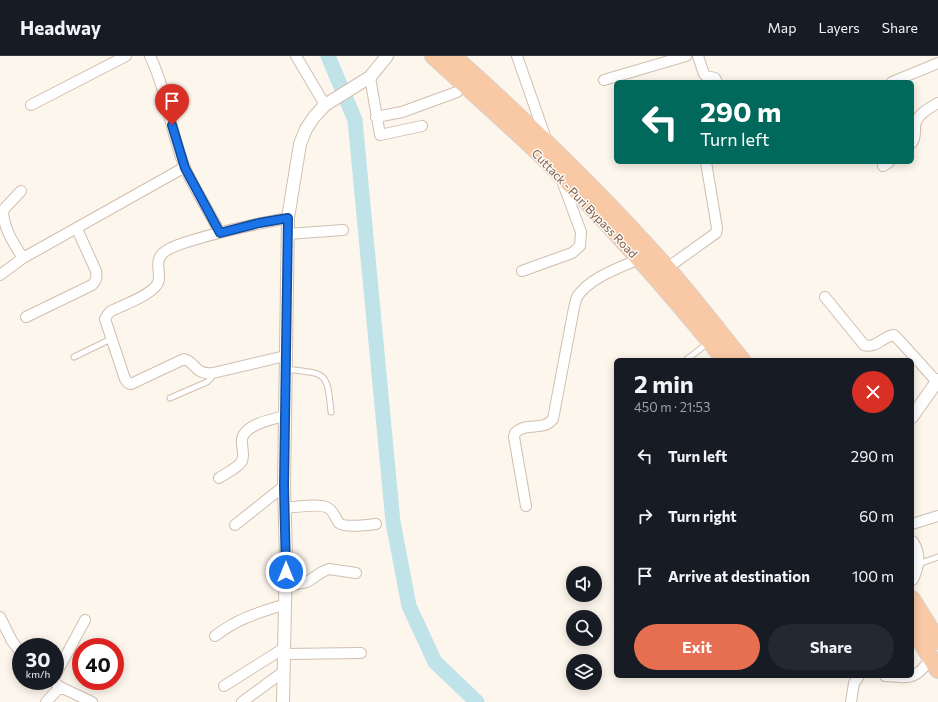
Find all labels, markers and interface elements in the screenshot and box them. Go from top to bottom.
text: Headway [20,16,101,39]
text: Map [768,19,796,36]
text: Layers [818,19,860,36]
text: Share [882,19,918,36]
pin [155,84,189,125]
icon: arrive [161,90,183,112]
text: 290 m [700,94,781,128]
icon: left [634,96,686,148]
text: Turn left [700,128,769,150]
street label: Cuttack - Puri Bypass Road [529,146,641,260]
text: 2 min [634,369,694,398]
button: close [852,371,894,413]
text: 450 m · 21:53 [634,399,710,415]
icon: left [634,445,656,467]
text: Turn left [668,447,727,465]
text: 290 m [851,447,894,465]
icon: right [634,505,656,527]
text: Turn right [668,507,737,525]
text: 60 m [859,507,894,525]
position arrow [265,551,307,593]
icon: arrive [634,565,656,587]
map controls [566,566,602,690]
button: sound [566,566,602,602]
text: Arrive at destination [668,567,810,585]
text: 100 m [852,567,894,585]
button: search [566,610,602,646]
button: Exit [634,624,760,670]
button: Share [768,624,894,670]
speed limit sign: 40 [72,638,124,690]
text: 30 [26,647,50,671]
button: layers [566,654,602,690]
text: km/h [26,668,50,680]

